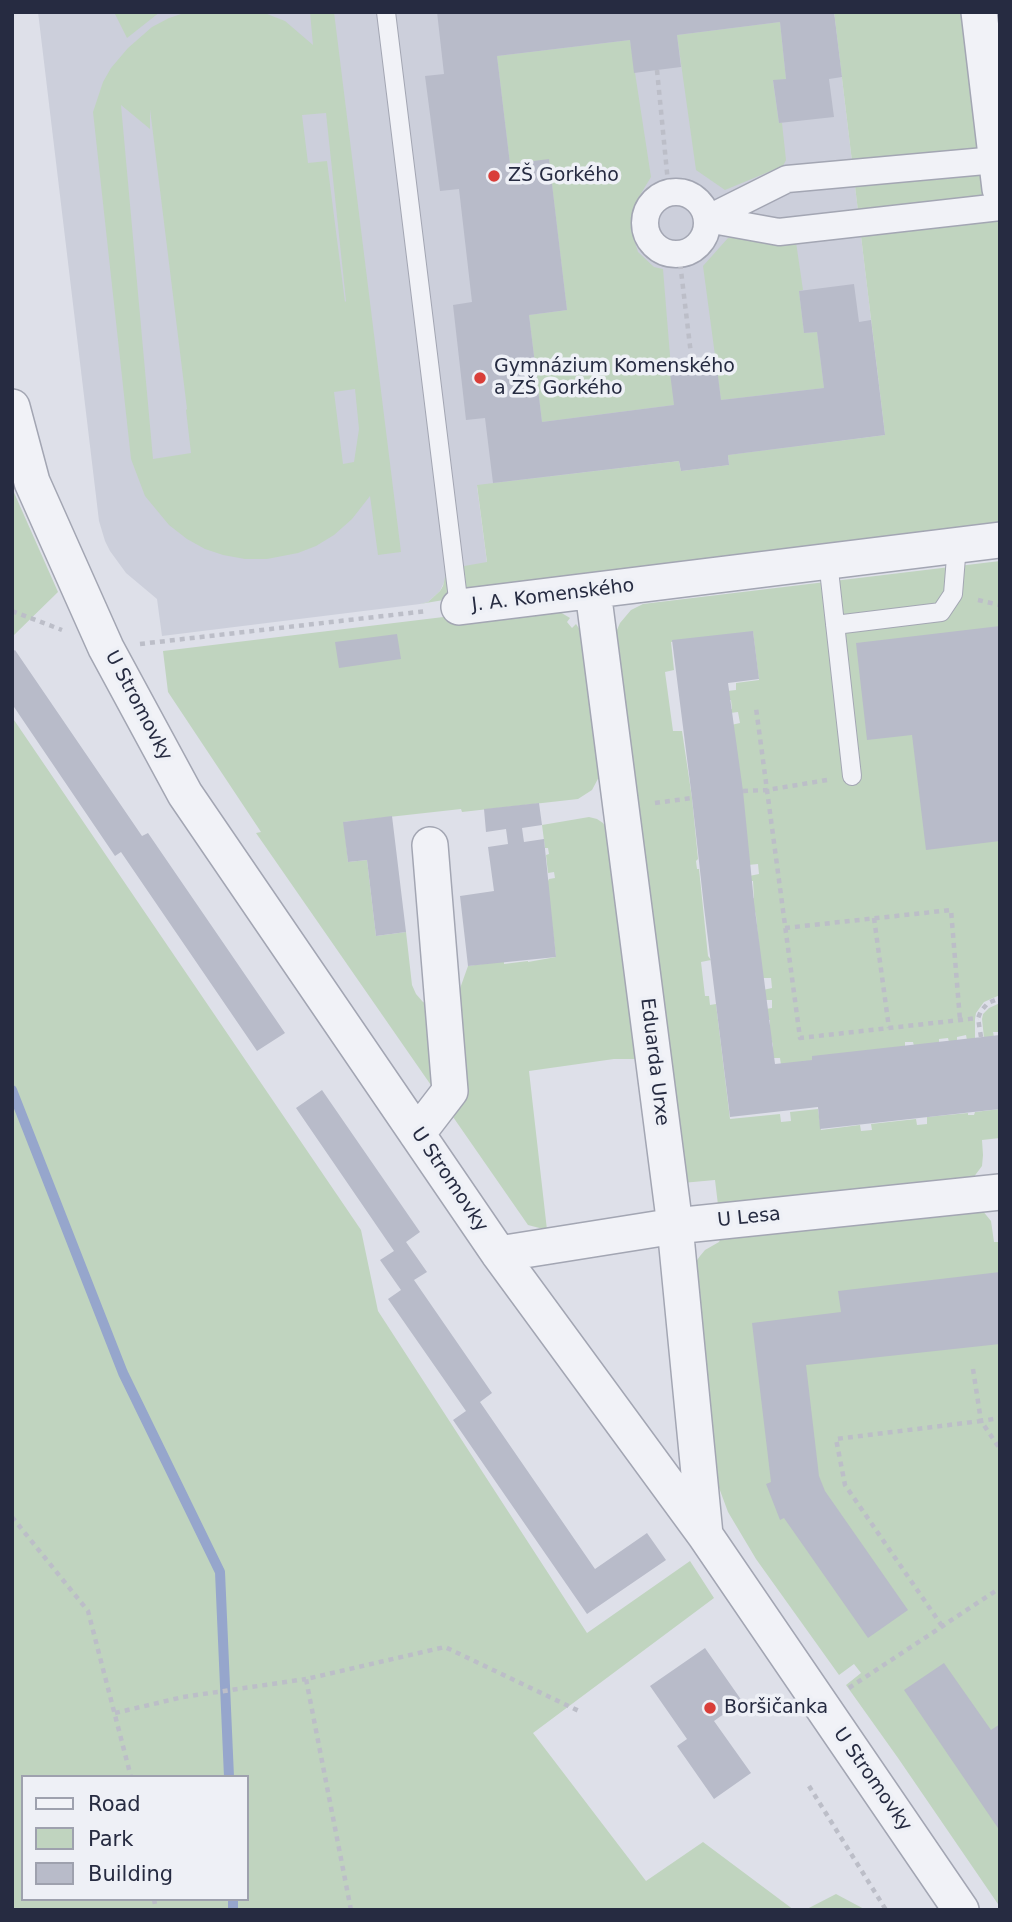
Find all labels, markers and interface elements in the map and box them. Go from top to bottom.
place label: ZŠ Gorkého [508,165,619,187]
marker: ZŠ Gorkého [486,168,502,184]
place label: Gymnázium Komenského a ZŠ Gorkého [494,356,735,400]
marker: Gymnázium Komenského a ZŠ Gorkého [472,370,488,386]
street label: J. A. Komenského [471,575,635,617]
street label: U Stromovky [99,647,177,765]
street label: Eduarda Urxe [635,997,673,1127]
street label: U Stromovky [406,1123,492,1237]
street label: U Lesa [716,1203,782,1233]
place label: Boršičanka [724,1697,828,1719]
marker: Boršičanka [702,1700,718,1716]
street label: U Stromovky [828,1724,916,1836]
legend [21,1775,248,1901]
text: Road [88,1792,141,1816]
text: Park [88,1827,133,1851]
text: Building [88,1862,173,1886]

